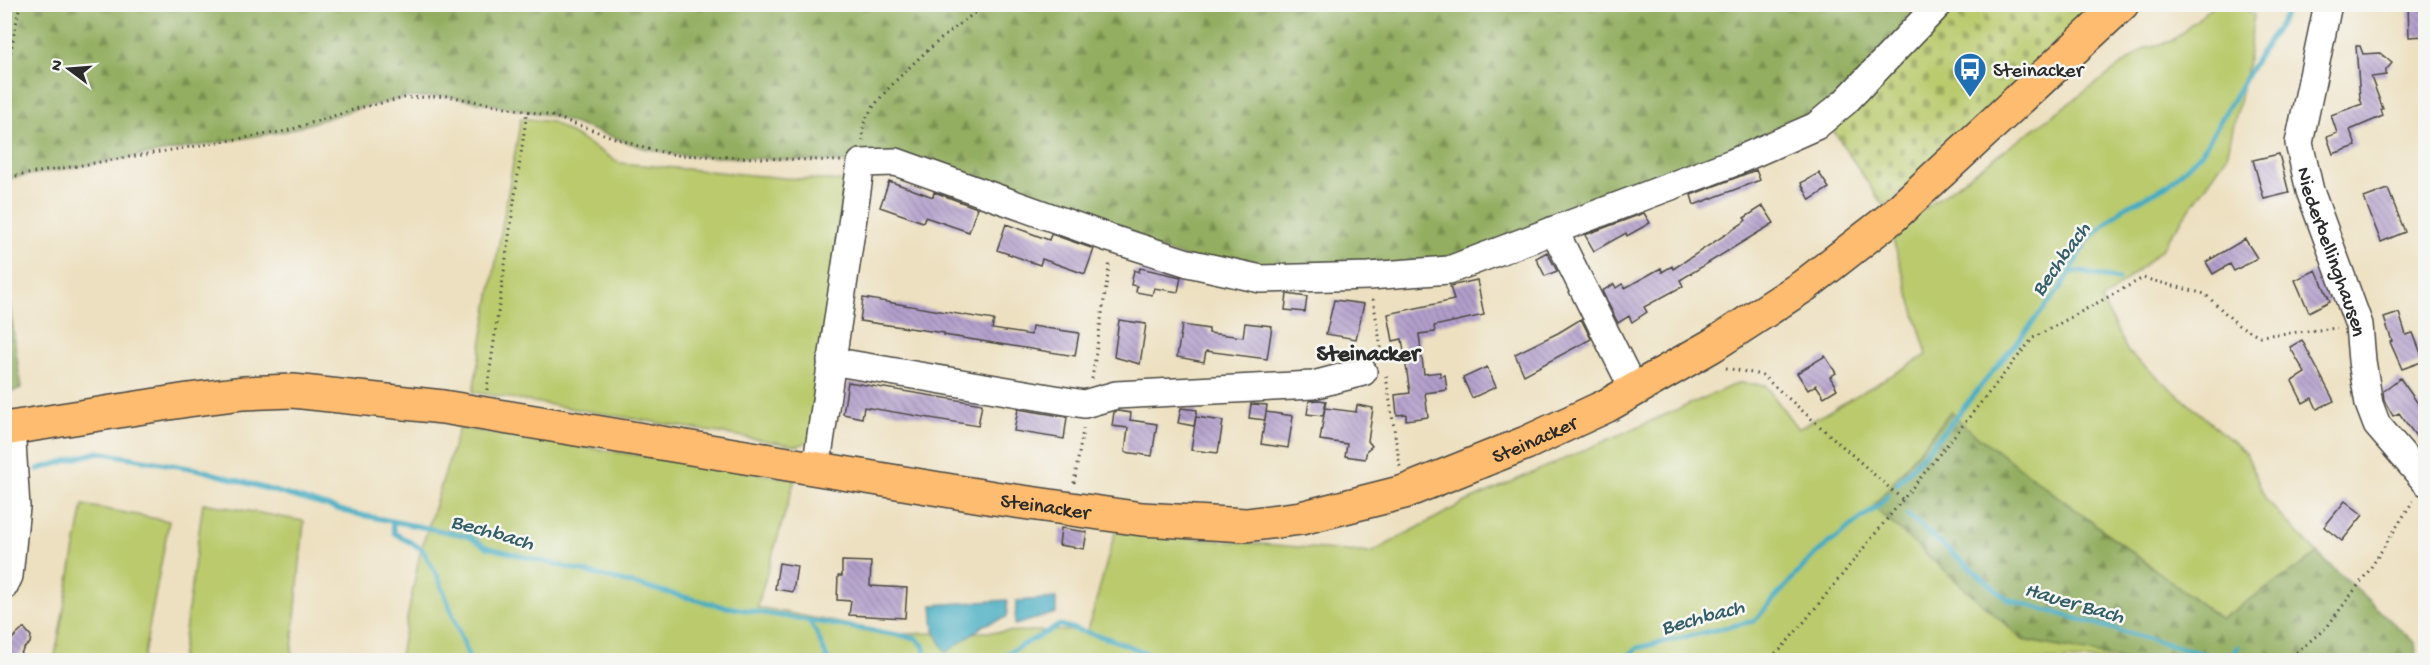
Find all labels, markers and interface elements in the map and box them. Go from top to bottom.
north arrow [39,39,99,99]
bus stop icon: Steinacker [1952,51,1988,98]
text: N [47,58,69,73]
place label: Steinacker [1993,60,2085,85]
street label: Niederbellinghausen [2289,165,2369,338]
water label: Bechbach [2027,218,2098,302]
district label: Steinacker [1317,341,1422,370]
street label: Steinacker [1489,411,1583,471]
street label: Steinacker [999,490,1093,528]
water label: Bechbach [447,510,537,558]
water label: Hauer Bach [2021,578,2127,631]
water label: Bechbach [1659,595,1748,642]

